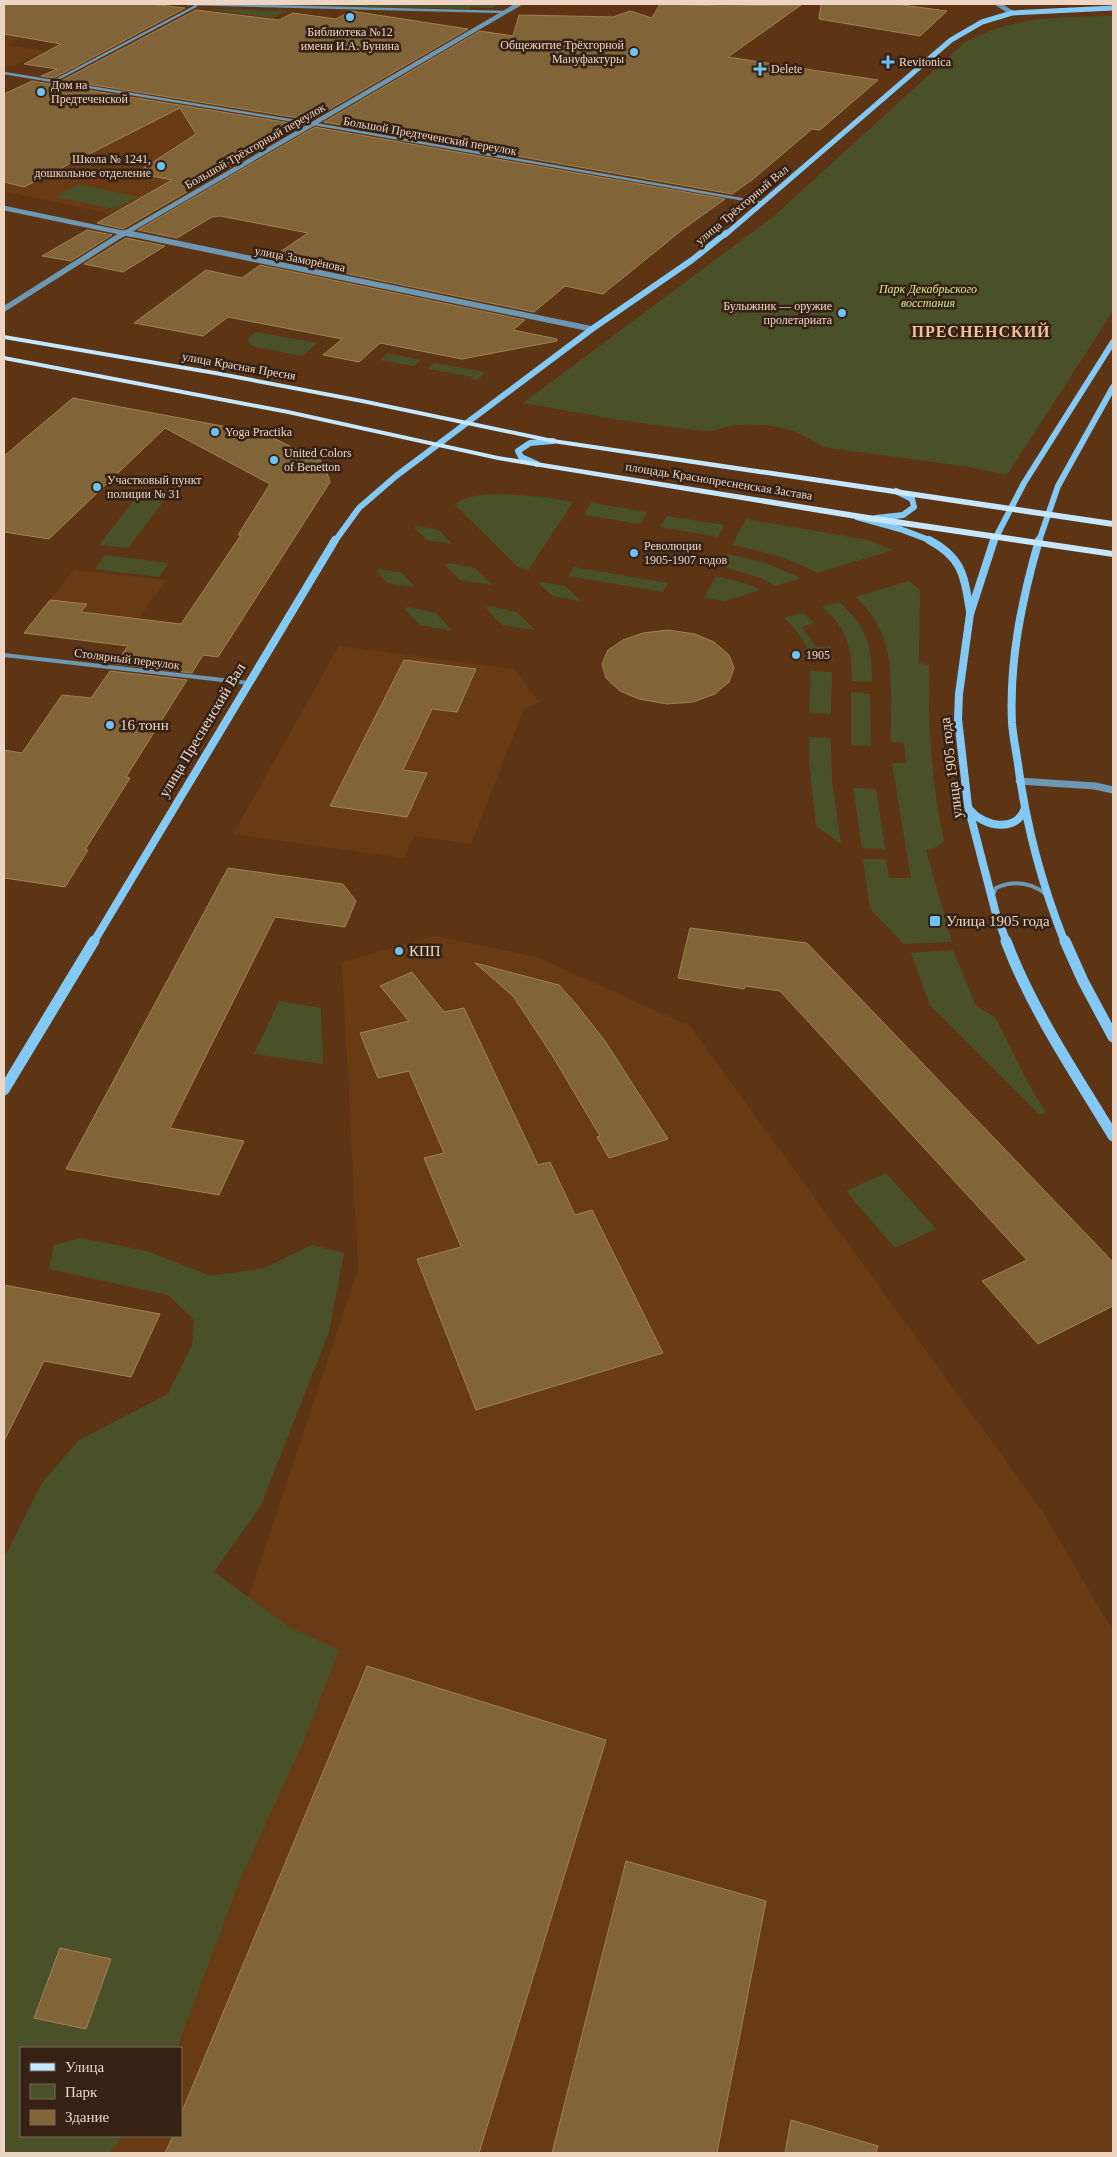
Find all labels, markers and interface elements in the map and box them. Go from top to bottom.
marker: Библиотека №12 имени И.А. Бунина [344,11,356,23]
place label: Библиотека №12 имени И.А. Бунина [301,25,400,53]
place label: Общежитие Трёхгорной Мануфактуры [500,38,625,66]
marker: Общежитие Трёхгорной Мануфактуры [628,46,640,58]
marker: Revitonica [881,55,895,69]
place label: Revitonica [899,55,952,69]
marker: Delete [753,62,767,76]
place label: Delete [771,62,802,76]
place label: Дом на Предтеченской [51,78,129,106]
marker: Дом на Предтеченской [35,86,47,98]
street label: Большой Трёхгорный переулок [182,100,328,192]
street label: Большой Предтеченский переулок [342,114,518,158]
place label: Школа № 1241, дошкольное отделение [34,152,151,180]
marker: Школа № 1241, дошкольное отделение [155,160,167,172]
street label: улица Трёхгорный Вал [693,162,791,248]
street label: улица Заморёнова [253,243,347,275]
park label: Парк Декабрьского восстания [878,282,977,310]
place label: Булыжник — оружие пролетариата [723,299,833,327]
marker: Булыжник — оружие пролетариата [836,307,848,319]
district label: ПРЕСНЕНСКИЙ [911,322,1051,340]
street label: улица Красная Пресня [181,349,297,383]
place label: Yoga Practika [225,425,293,439]
marker: Yoga Practika [209,426,221,438]
place label: United Colors of Benetton [284,446,352,474]
marker: United Colors of Benetton [268,454,280,466]
street label: площадь Краснопресненская Застава [624,459,814,503]
place label: Участковый пункт полиции № 31 [107,473,202,501]
marker: Участковый пункт полиции № 31 [91,481,103,493]
place label: Революции 1905-1907 годов [644,539,727,567]
marker: Революции 1905-1907 годов [628,547,640,559]
street label: Столярный переулок [73,646,181,672]
place label: 1905 [806,648,830,662]
marker: 1905 [790,649,802,661]
street label: улица Пресненский Вал [156,660,249,800]
street label: улица 1905 года [937,716,965,819]
place label: 16 тонн [120,717,169,733]
marker: 16 тонн [104,719,116,731]
place label: Улица 1905 года [946,913,1050,929]
marker: Улица 1905 года [928,914,942,928]
place label: КПП [409,943,441,959]
marker: КПП [393,945,405,957]
legend [20,2047,182,2137]
text: Улица [65,2059,104,2075]
text: Парк [65,2084,98,2100]
text: Здание [65,2109,109,2125]

